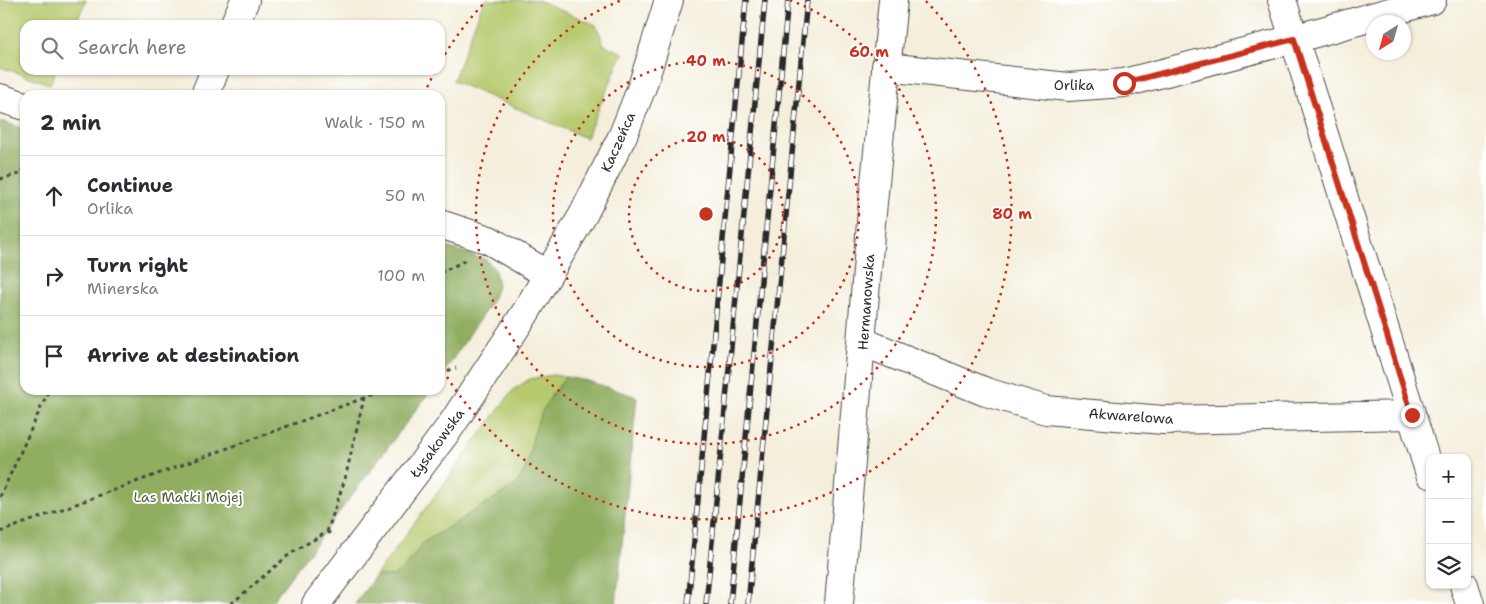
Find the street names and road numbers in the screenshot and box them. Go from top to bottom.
street label: Orlika [1054,76,1095,94]
street label: Kaczeńca [597,109,639,175]
street label: Hermanowska [854,253,878,351]
street label: Akwarelowa [1088,404,1174,428]
street label: Łysakowska [405,405,468,482]

